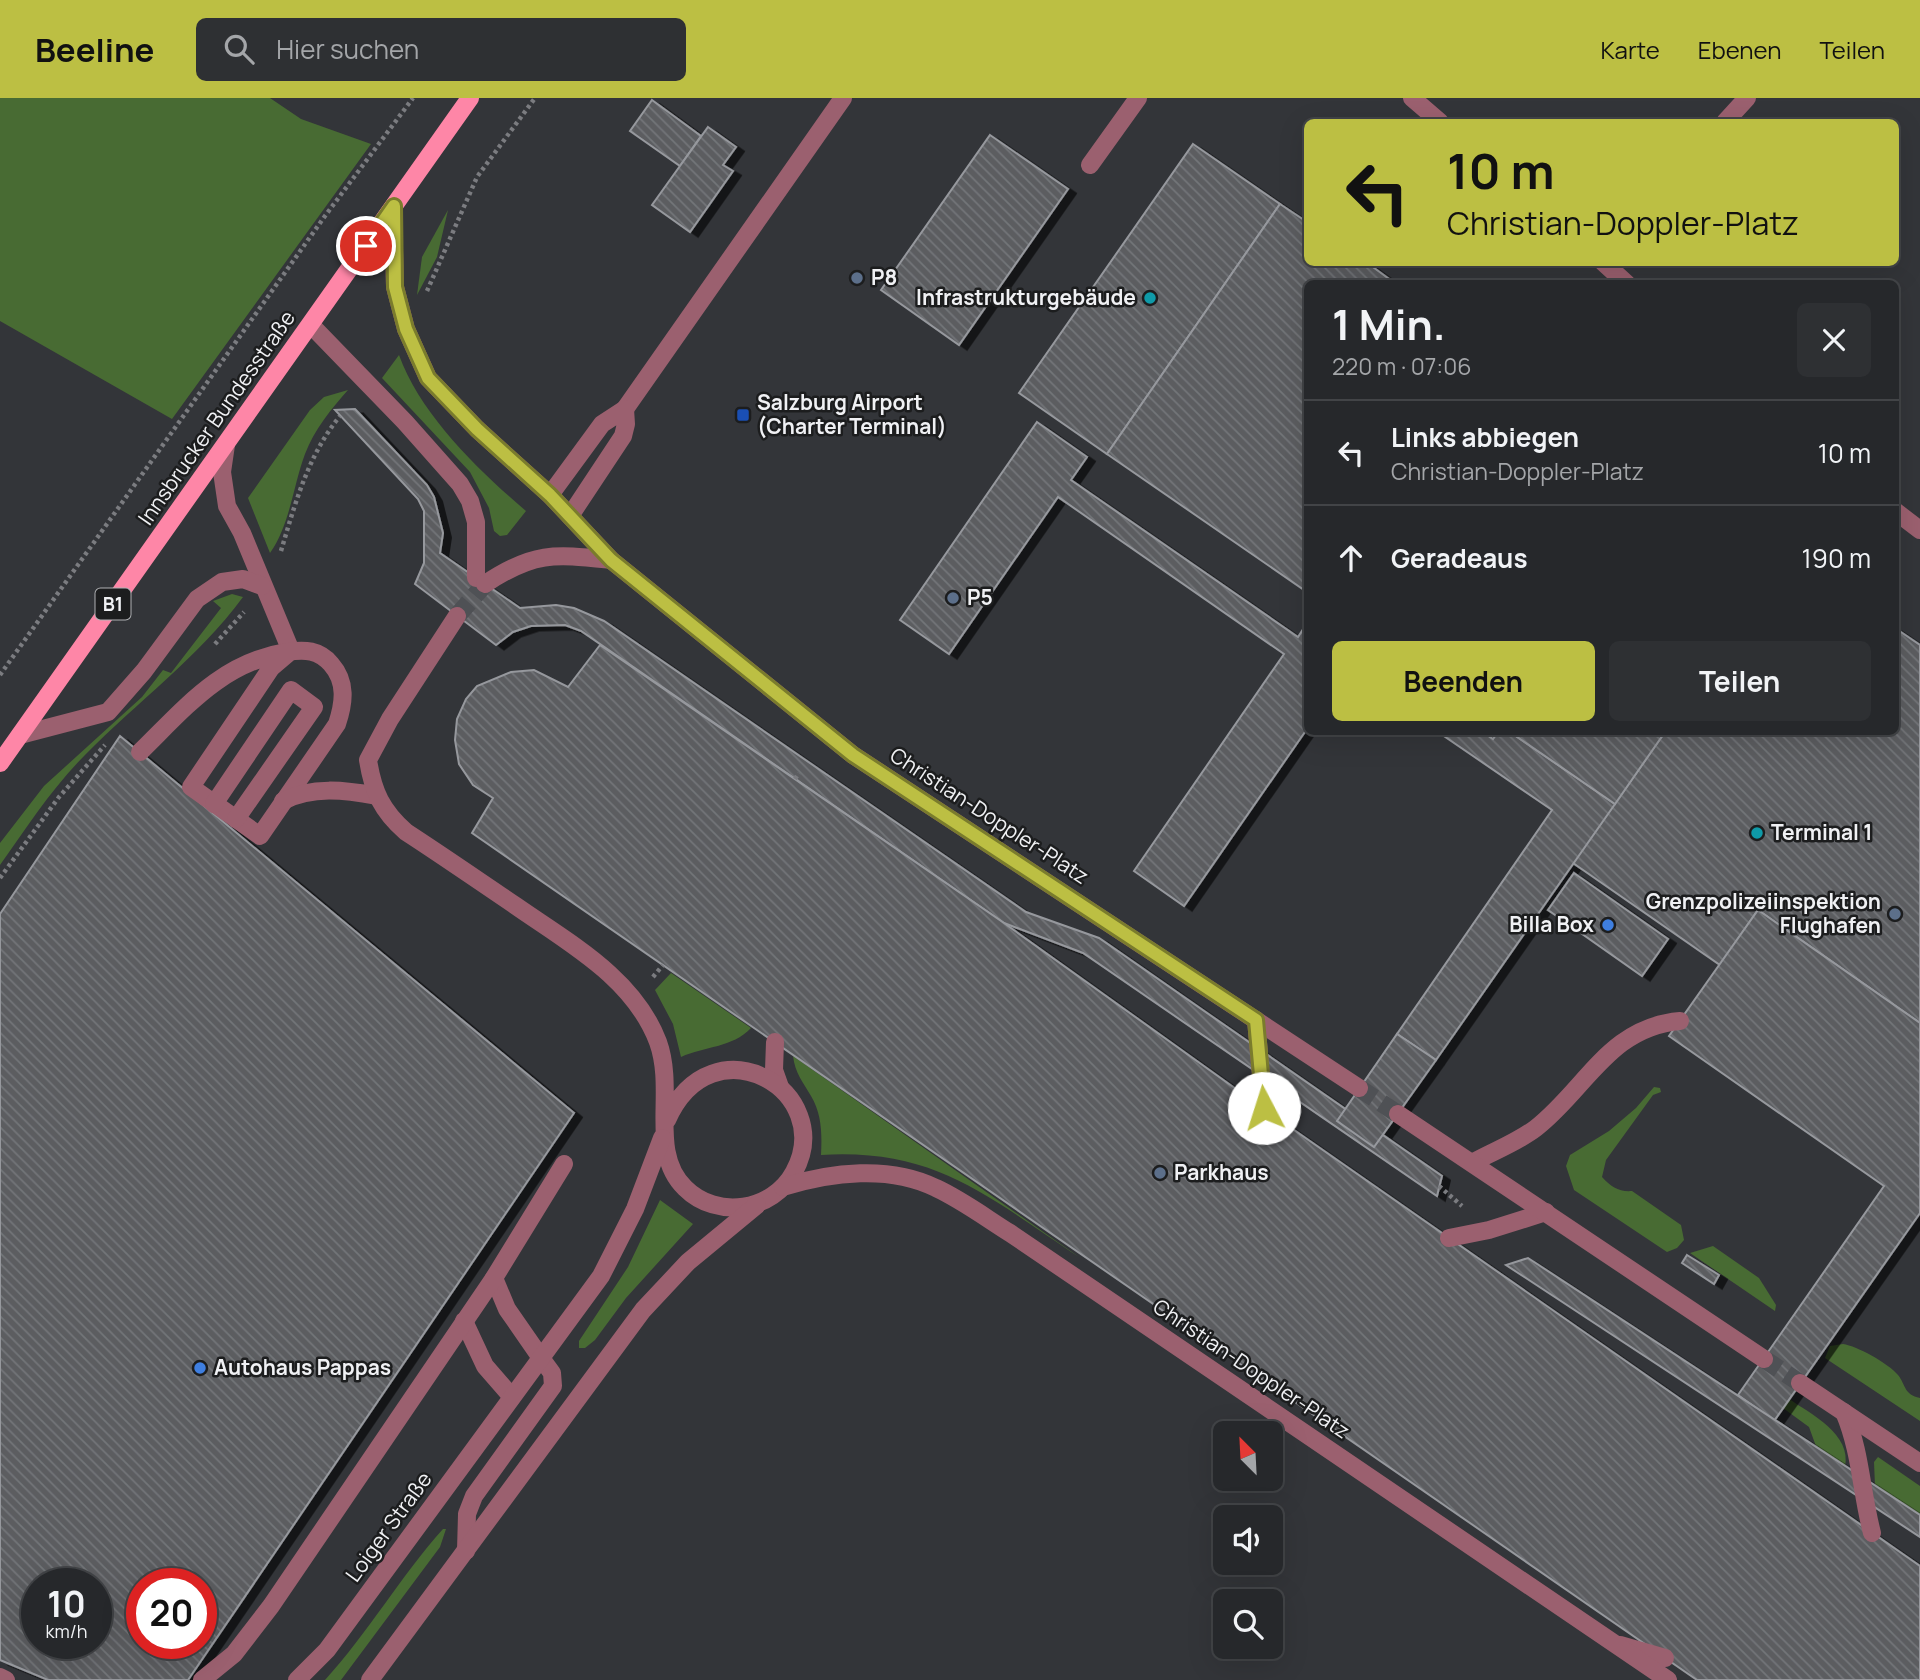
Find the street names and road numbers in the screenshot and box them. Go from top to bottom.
street label: Innsbrucker Bundesstraße [131,305,301,530]
road number: B1 [96,589,130,620]
street label: Christian-Doppler-Platz [885,741,1094,890]
street label: Christian-Doppler-Platz [1148,1292,1355,1444]
street label: Loiger Straße [339,1466,438,1587]

